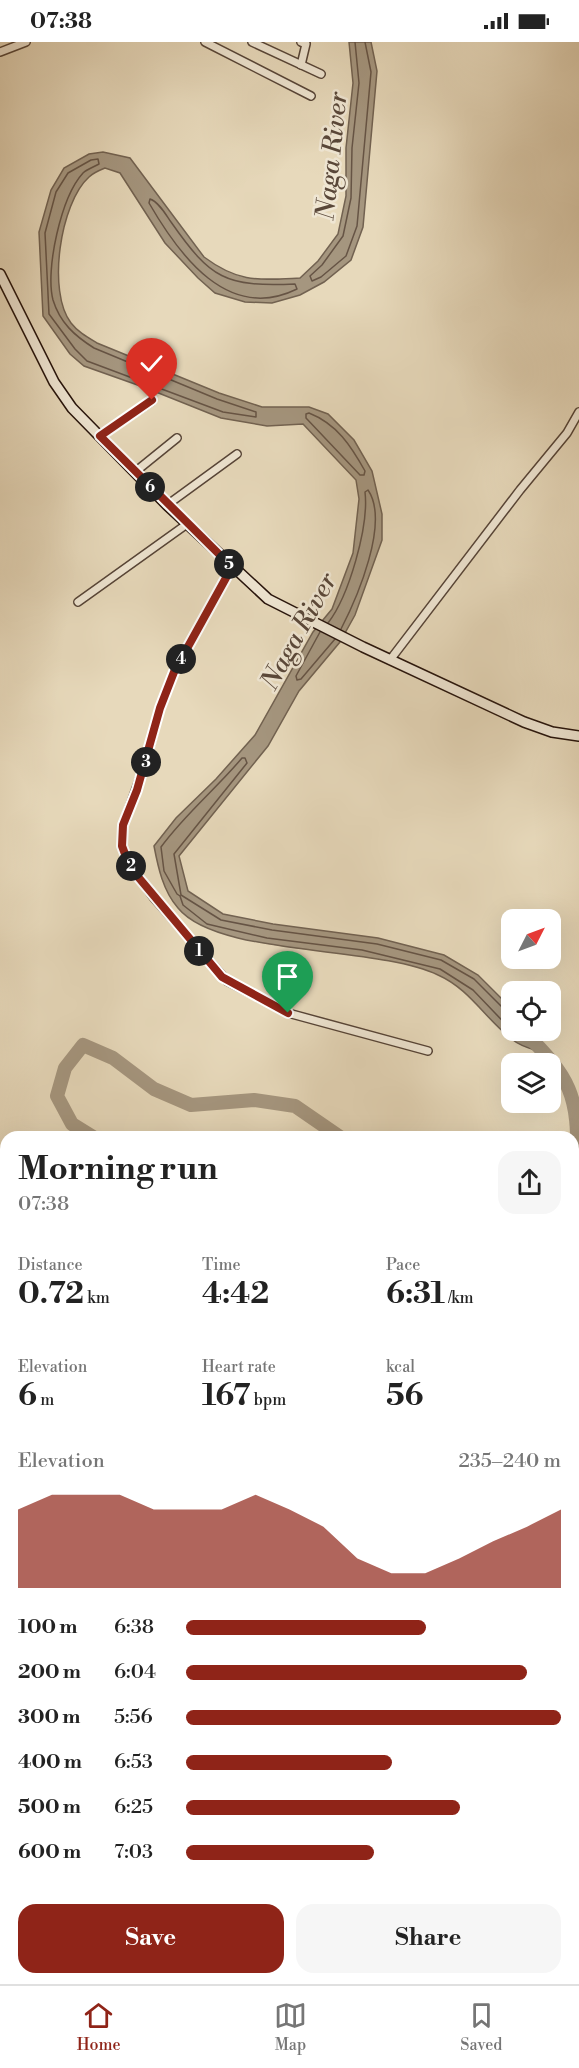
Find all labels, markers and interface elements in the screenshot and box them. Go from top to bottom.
text: 07:38 [30,8,92,35]
water label: Naga River [309,89,355,223]
pin [126,338,177,400]
icon: check [135,347,168,380]
pin: 6 [135,472,165,502]
text: 6 [145,477,155,497]
pin: 5 [214,549,244,579]
text: 5 [224,554,234,574]
water label: Naga River [253,567,345,696]
pin: 4 [166,644,196,674]
text: 4 [176,649,186,669]
pin: 3 [131,747,161,777]
text: 3 [141,752,151,772]
pin: 2 [116,851,146,881]
text: 2 [126,856,136,876]
north arrow [501,909,561,969]
map controls [501,909,561,1113]
pin: 1 [184,936,214,966]
text: 1 [195,941,203,961]
pin [262,951,313,1013]
icon: arrive [271,960,304,993]
button: locate [501,981,561,1041]
button: layers [501,1053,561,1113]
text: Morning run [18,1149,218,1190]
button: share [498,1151,561,1214]
text: 07:38 [18,1192,69,1217]
text: Distance [18,1255,83,1275]
text: Time [202,1255,241,1275]
text: Pace [386,1255,420,1275]
text: 0.72 [18,1275,84,1313]
text: 4:42 [202,1275,269,1313]
text: 6:31 [386,1275,445,1313]
text: km [84,1288,110,1308]
text: /km [445,1288,474,1308]
text: Elevation [18,1357,87,1377]
text: Heart rate [202,1357,276,1377]
text: kcal [386,1357,415,1377]
text: 6 [18,1377,37,1415]
text: 167 [202,1377,250,1415]
text: 56 [386,1377,424,1415]
text: m [37,1390,54,1410]
text: bpm [250,1390,286,1410]
text: Elevation [18,1449,105,1474]
text: 235–240 m [458,1449,561,1474]
text: 100 m [18,1615,77,1640]
text: 6:38 [114,1615,154,1640]
text: 200 m [18,1660,81,1685]
text: 6:04 [114,1660,156,1685]
text: 300 m [18,1705,81,1730]
text: 5:56 [114,1705,153,1730]
text: 400 m [18,1750,82,1775]
text: 6:53 [114,1750,153,1775]
text: 500 m [18,1795,81,1820]
text: 6:25 [114,1795,153,1820]
text: 600 m [18,1840,81,1865]
text: 7:03 [114,1840,153,1865]
button: Save [18,1904,284,1973]
button: Share [296,1904,561,1973]
tab: Home [77,1999,121,2055]
tab: Map [274,1999,307,2055]
tab: Saved [460,1999,502,2055]

